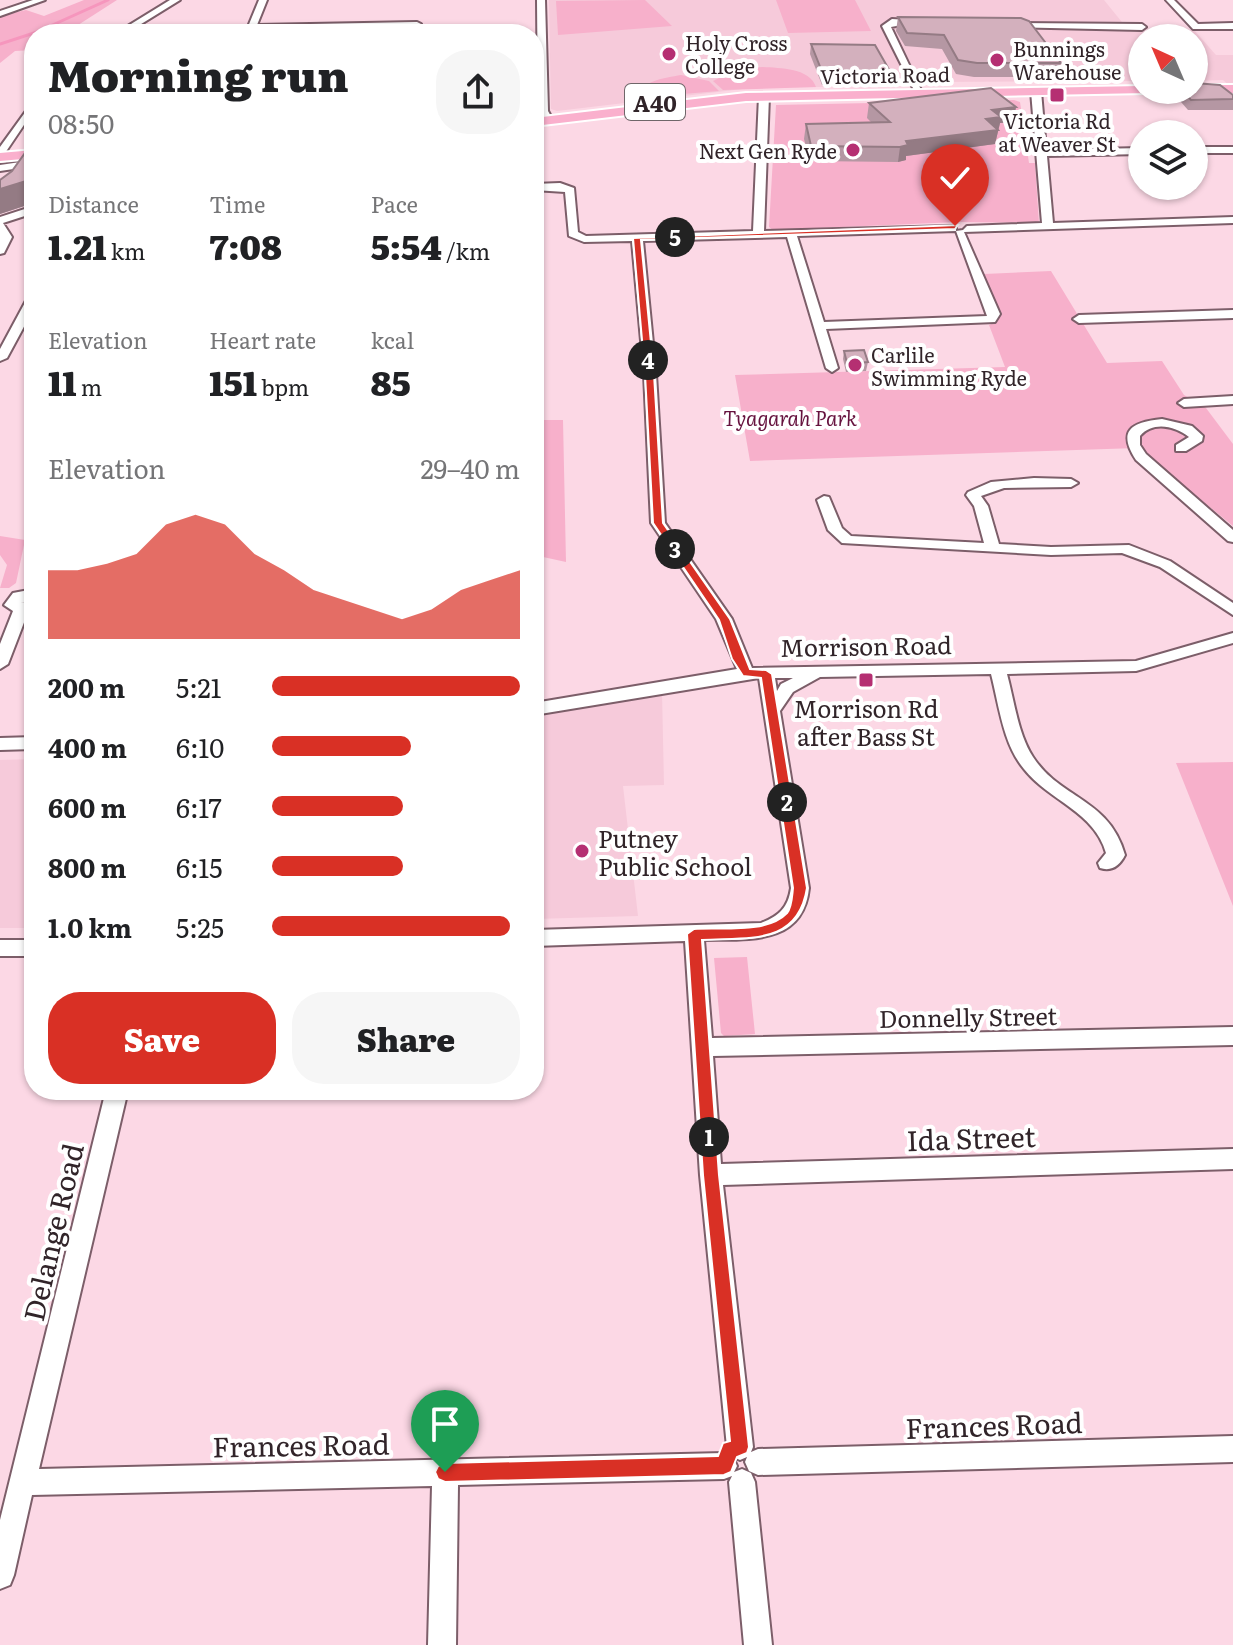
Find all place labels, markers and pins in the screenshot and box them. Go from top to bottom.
place label: Holy Cross College [685,27,787,80]
place label: Bunnings Warehouse [1013,33,1121,86]
marker: Holy Cross College [660,45,678,63]
marker: Bunnings Warehouse [988,51,1006,69]
marker: Victoria Rd at Weaver St [1048,86,1066,104]
place label: Victoria Rd at Weaver St [998,105,1116,158]
place label: Next Gen Ryde [699,135,837,165]
marker: Next Gen Ryde [844,141,862,159]
pin [921,144,989,226]
pin: 5 [655,217,695,257]
place label: Carlile Swimming Ryde [871,339,1027,392]
pin: 4 [628,340,668,380]
marker: Carlile Swimming Ryde [846,356,864,374]
pin: 3 [655,529,695,569]
marker: Morrison Rd after Bass St [857,671,875,689]
place label: Morrison Rd after Bass St [794,690,939,753]
pin: 2 [767,782,807,822]
place label: Putney Public School [598,820,752,883]
marker: Putney Public School [573,842,591,860]
pin: 1 [689,1117,729,1157]
pin [411,1390,479,1472]

